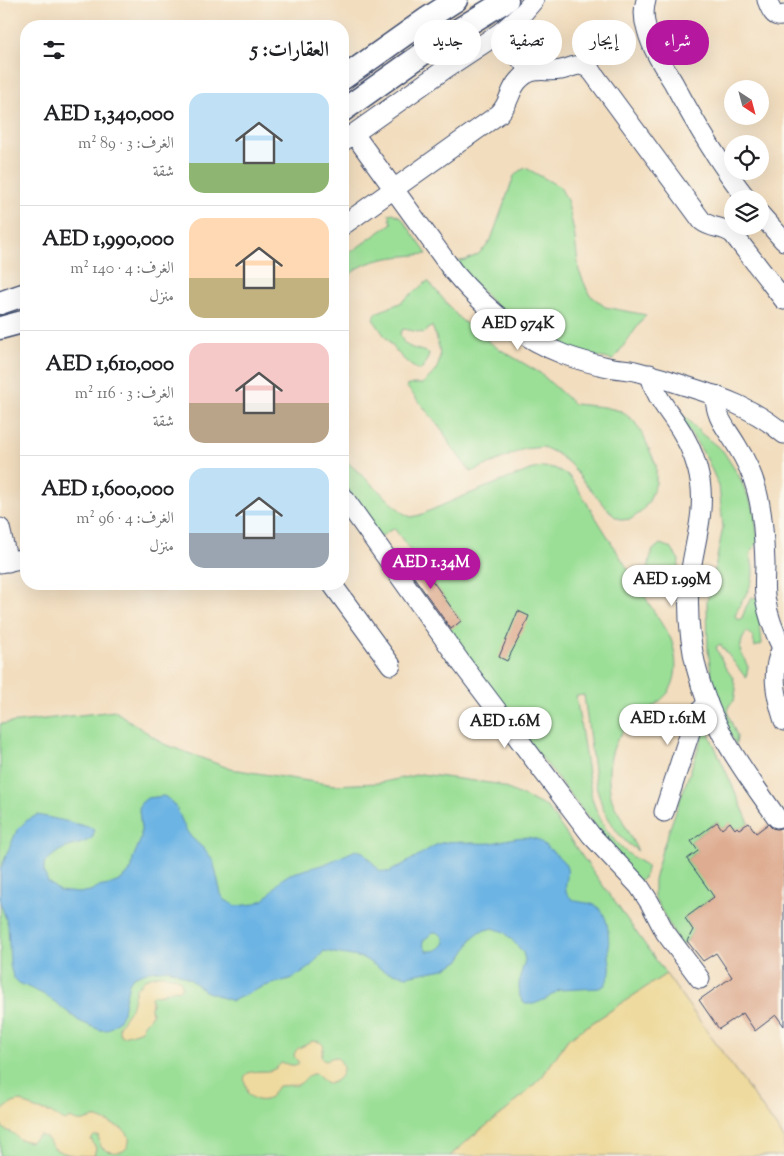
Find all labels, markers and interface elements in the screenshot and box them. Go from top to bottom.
chip: جديد [414,20,481,65]
chip: تصفية [491,20,562,65]
chip: إيجار [572,20,636,65]
chip: شراء [646,20,709,65]
icon: filters [40,36,68,64]
text: العقارات: 5 [251,36,329,66]
north arrow [724,80,769,125]
map controls [724,80,769,235]
text: AED 1,340,000 [43,100,174,130]
icon: home [229,113,289,173]
text: الغرف: 3 · 89 m² [78,133,174,156]
button: locate [724,135,769,180]
text: شقة [153,161,174,184]
button: layers [724,190,769,235]
text: AED 1,990,000 [42,225,174,255]
icon: home [229,238,289,298]
text: الغرف: 4 · 140 m² [70,258,174,281]
text: منزل [149,286,174,309]
pin: AED 974K [466,308,570,351]
text: AED 974K [481,313,555,336]
text: AED 1,610,000 [46,350,174,380]
icon: home [229,363,289,423]
text: الغرف: 3 · 116 m² [75,383,174,406]
text: شقة [153,411,174,434]
text: AED 1,600,000 [41,475,174,505]
icon: home [229,488,289,548]
text: الغرف: 4 · 96 m² [76,508,174,531]
text: منزل [149,536,174,559]
pin: AED 1.34M [374,548,488,590]
text: AED 1.34M [392,552,470,575]
pin: AED 1.99M [615,564,729,607]
text: AED 1.99M [633,569,711,592]
pin: AED 1.61M [611,704,725,746]
pin: AED 1.6M [453,706,557,749]
text: AED 1.61M [630,708,706,731]
text: AED 1.6M [470,711,540,734]

